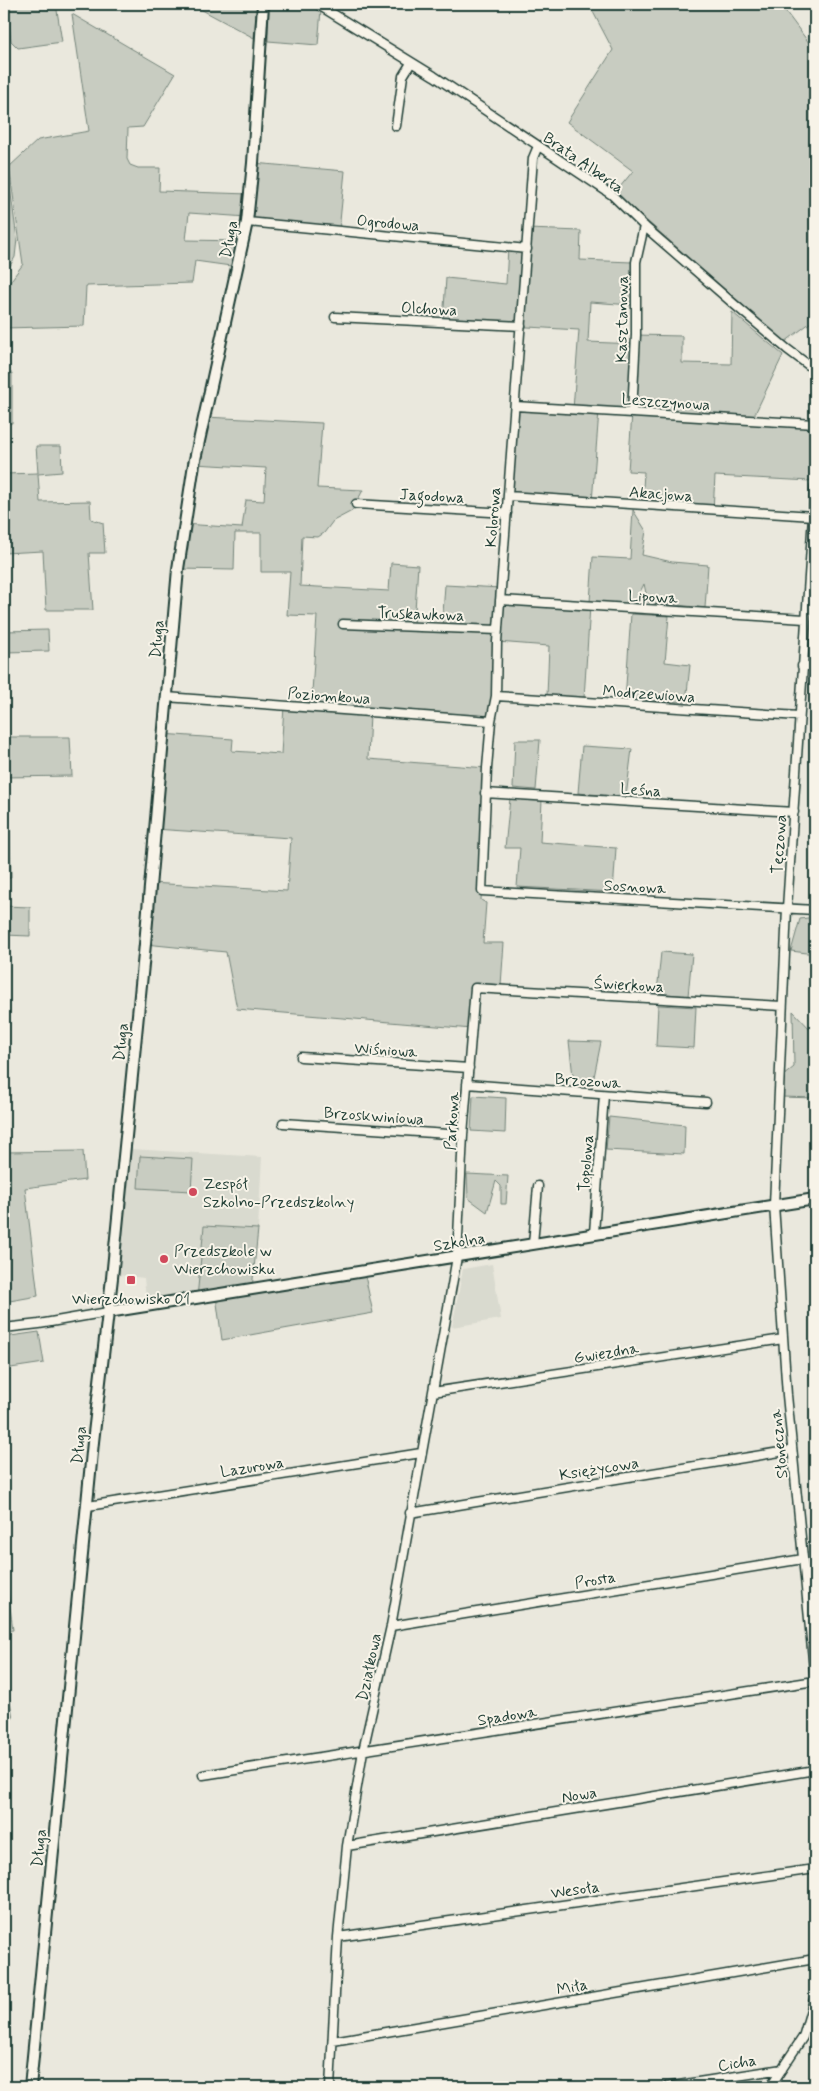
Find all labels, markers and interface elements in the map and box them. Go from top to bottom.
street label: Brata Alberta [539,128,628,199]
street label: Ogrodowa [356,210,420,237]
street label: Długa [215,218,243,260]
street label: Kasztanowa [611,275,634,363]
street label: Olchowa [400,298,458,321]
street label: Leszczynowa [621,389,711,416]
street label: Akacjowa [628,482,693,507]
street label: Jagodowa [399,484,465,510]
street label: Kolorowa [481,486,506,548]
street label: Lipowa [628,586,678,609]
street label: Truskawkowa [377,602,465,627]
street label: Długa [145,619,170,659]
street label: Modrzewiowa [602,681,696,708]
street label: Poziomkowa [287,683,371,710]
street label: Leśna [620,779,662,802]
street label: Tęczowa [767,813,792,875]
street label: Sosnowa [603,875,667,900]
street label: Świerkowa [593,973,665,998]
street label: Długa [109,1022,134,1062]
street label: Wiśniowa [354,1038,419,1063]
street label: Brzozowa [554,1069,622,1094]
street label: Parkowa [440,1091,465,1151]
street label: Brzoskwiniowa [323,1103,425,1130]
street label: Topolowa [574,1134,599,1192]
place label: Zespół Szkolno-Przedszkolny [203,1174,354,1213]
marker: Zespół Szkolno-Przedszkolny [187,1186,199,1198]
street label: Szkolna [432,1228,487,1257]
place label: Przedszkole w Wierzchowisku [174,1241,276,1280]
marker: Przedszkole w Wierzchowisku [158,1253,170,1265]
marker: Wierzchowisko 01 [125,1274,137,1286]
place label: Wierzchowisko 01 [72,1289,190,1310]
street label: Gwiezdna [572,1338,641,1369]
street label: Słoneczna [765,1408,794,1480]
street label: Długa [67,1425,92,1465]
street label: Lazurowa [219,1452,286,1483]
street label: Księżycowa [558,1453,641,1486]
street label: Prosta [573,1567,617,1594]
street label: Działkowa [352,1631,387,1703]
street label: Spadowa [476,1701,539,1732]
street label: Nowa [560,1782,598,1809]
street label: Długa [27,1828,52,1868]
street label: Wesoła [549,1877,601,1904]
street label: Miła [555,1974,590,2001]
street label: Cicha [716,2050,758,2077]

